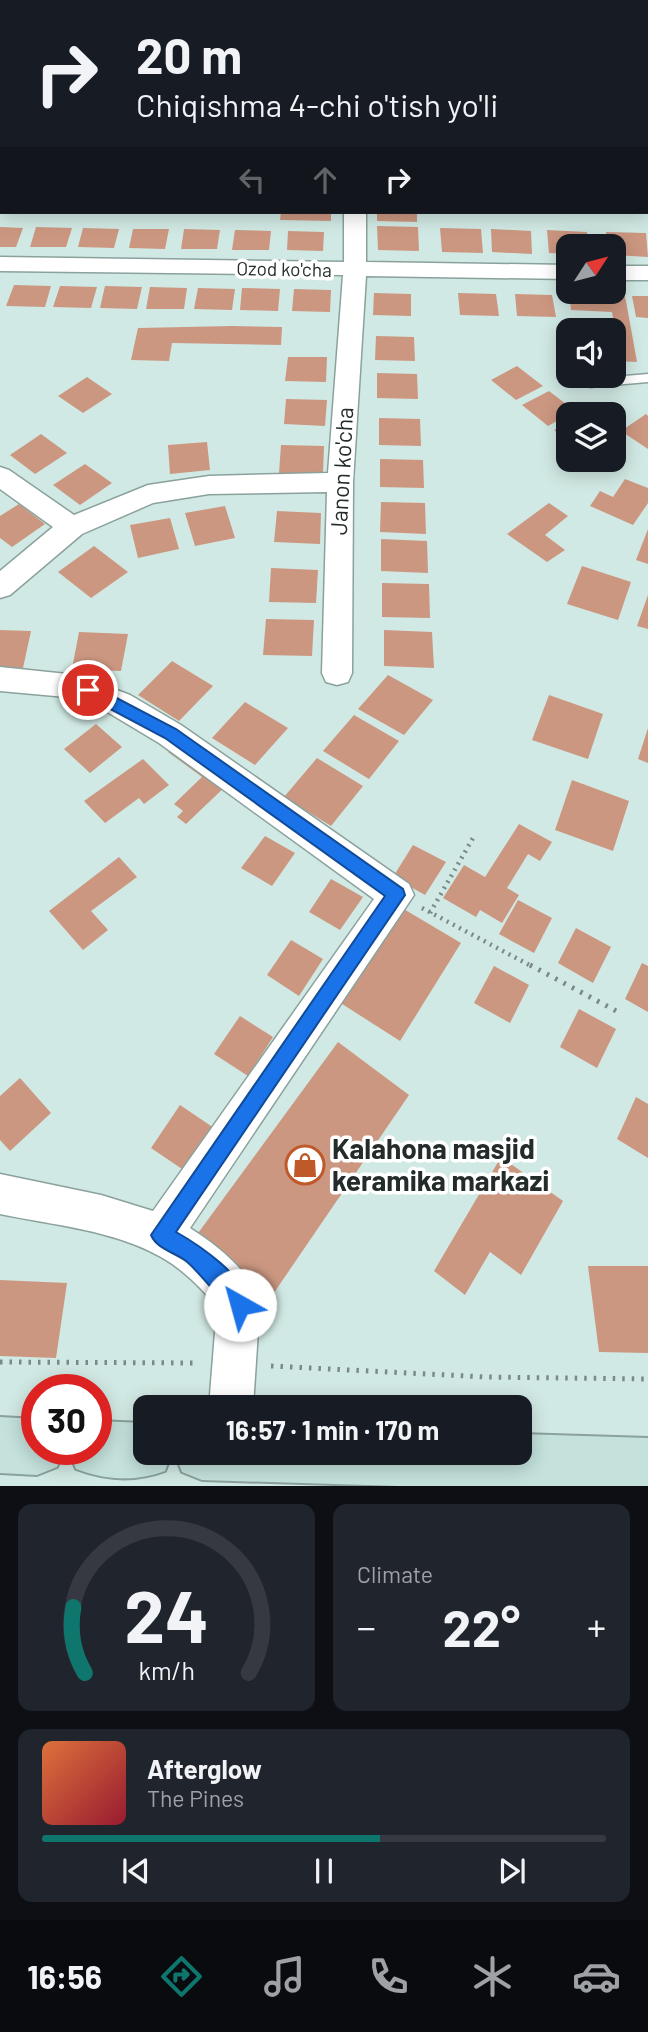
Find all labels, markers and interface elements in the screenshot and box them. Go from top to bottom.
text: 20 m [136,25,242,84]
icon: right [21,28,112,119]
text: Chiqishma 4-chi o'tish yo'li [136,85,498,123]
icon: left [233,161,271,199]
icon: ahead [306,161,344,199]
icon: right [379,161,417,199]
north arrow [556,234,626,304]
map controls [556,234,626,472]
street label: Ozod ko'cha [236,256,332,281]
button: sound [556,318,626,388]
button: layers [556,402,626,472]
street label: Janon ko'cha [324,406,358,536]
pin [58,660,118,720]
icon: arrive [69,671,107,709]
place label: Kalahona masjid keramika markazi [332,1131,549,1197]
shop icon: Kalahona masjid keramika markazi [284,1144,326,1186]
position arrow [203,1268,277,1342]
speed limit sign: 30 [21,1374,112,1465]
text: 16:57 · 1 min · 170 m [226,1414,439,1445]
text: Climate [357,1560,433,1588]
text: 24 [124,1571,209,1659]
text: 22° [443,1595,520,1657]
text: − [357,1603,376,1649]
text: + [587,1603,606,1649]
text: km/h [138,1655,195,1685]
text: Afterglow [147,1753,262,1784]
text: The Pines [147,1784,244,1812]
icon: previous [117,1852,155,1890]
icon: pause [305,1852,343,1890]
icon: next [493,1852,531,1890]
icon: directions [157,1952,206,2001]
icon: music [260,1952,309,2001]
icon: phone [364,1952,413,2001]
icon: climate [468,1952,517,2001]
icon: car [572,1952,621,2001]
text: 16:56 [27,1957,102,1995]

